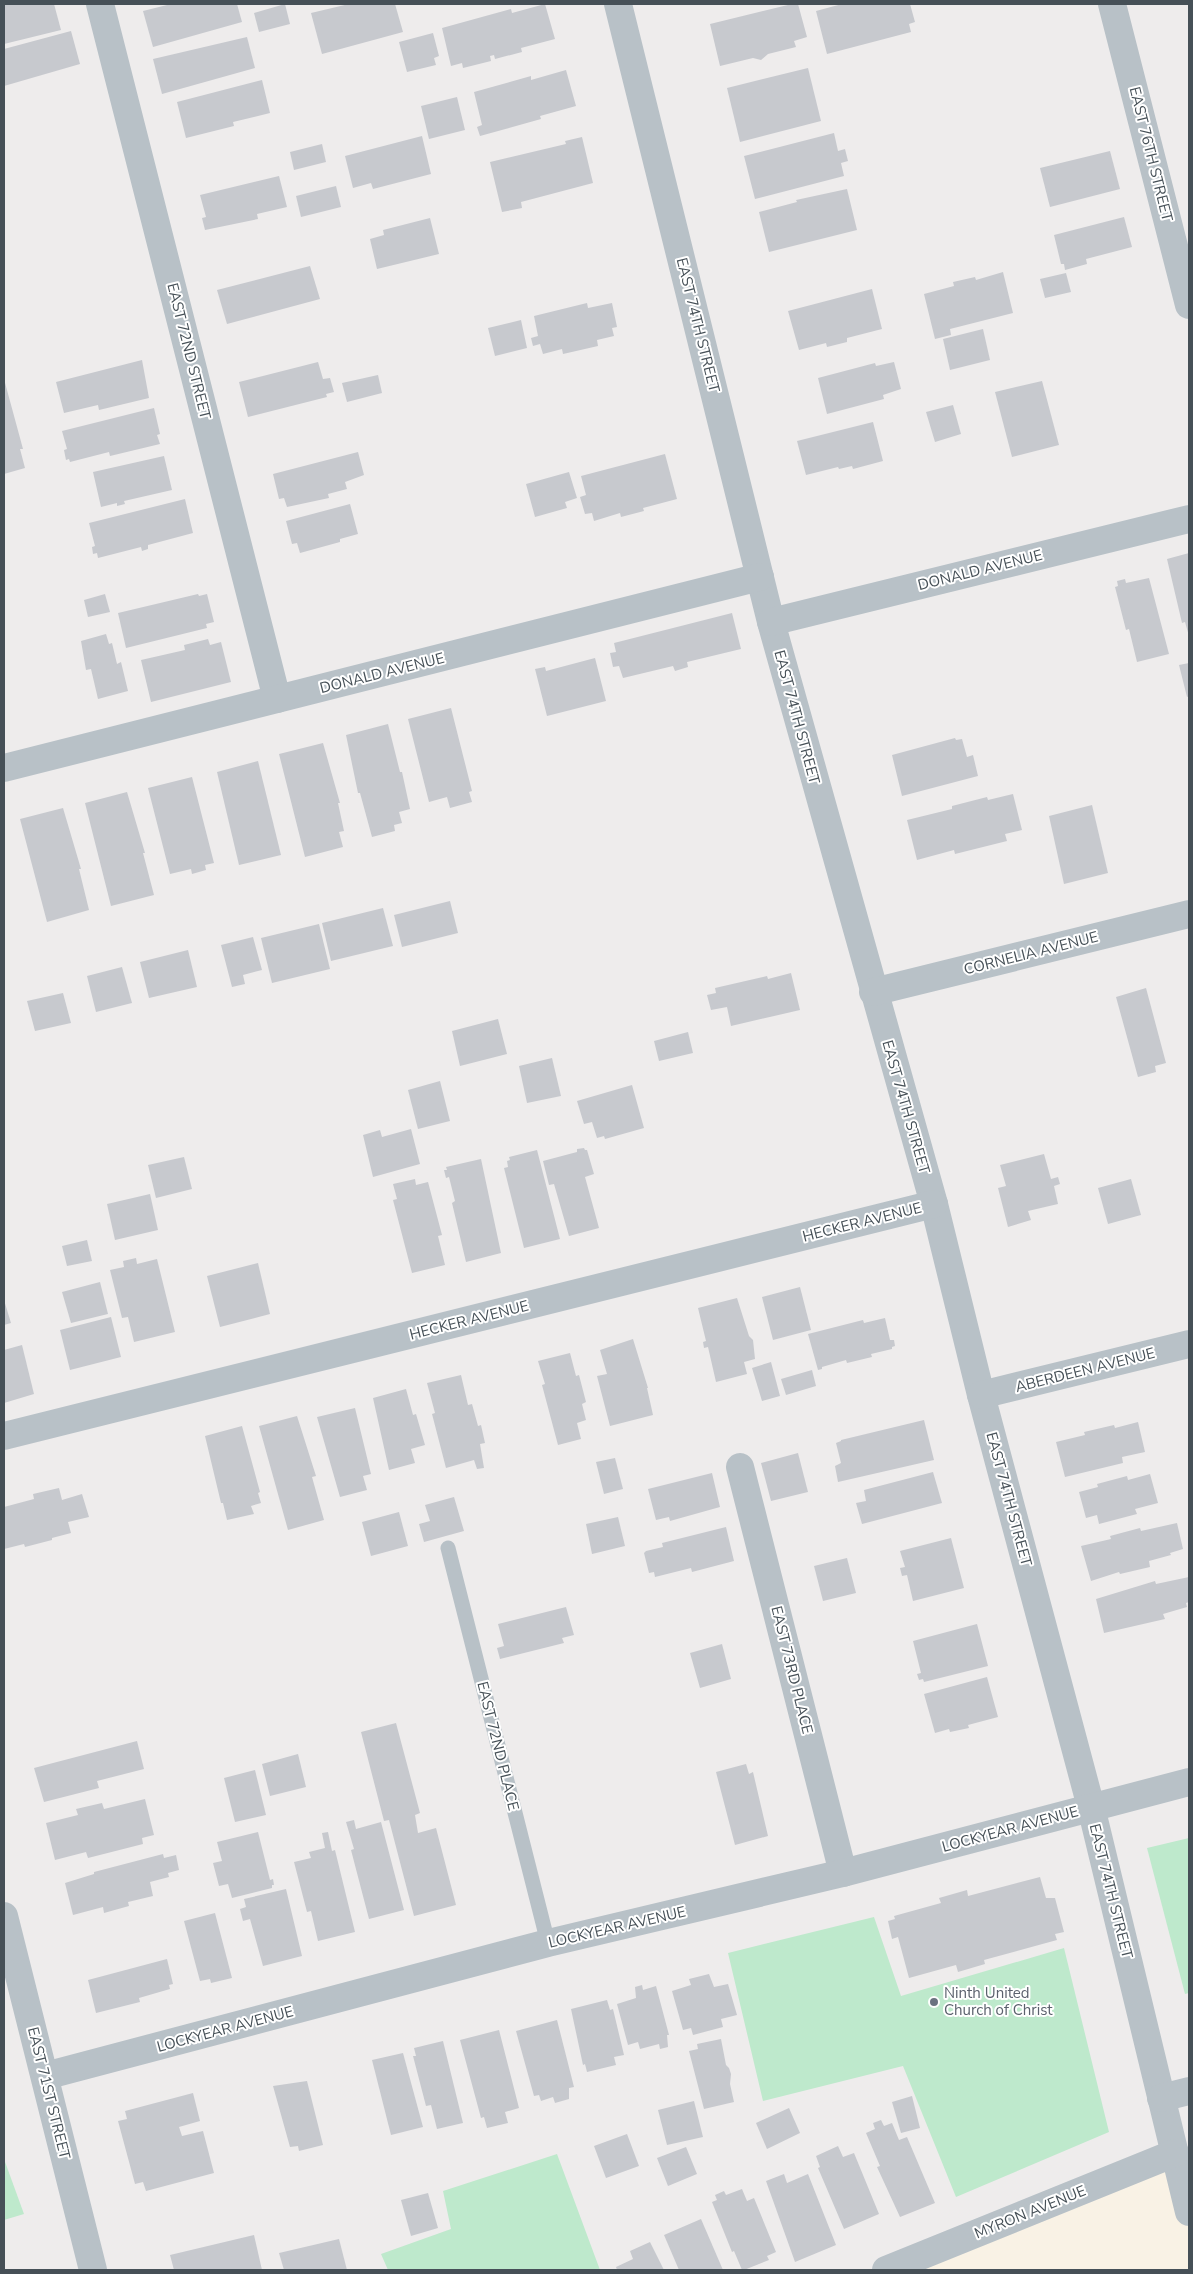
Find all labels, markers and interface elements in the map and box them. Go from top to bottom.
street label: EAST 76TH STREET [1125,85,1177,223]
street label: EAST 74TH STREET [672,256,724,394]
street label: EAST 72ND STREET [162,281,216,421]
street label: DONALD AVENUE [916,545,1044,595]
street label: DONALD AVENUE [318,648,446,698]
street label: EAST 74TH STREET [769,648,825,786]
street label: CORNELIA AVENUE [962,927,1100,979]
street label: EAST 74TH STREET [877,1038,935,1176]
street label: HECKER AVENUE [800,1198,924,1246]
street label: HECKER AVENUE [407,1296,531,1344]
street label: ABERDEEN AVENUE [1013,1343,1157,1397]
street label: EAST 74TH STREET [981,1430,1037,1568]
street label: EAST 73RD PLACE [766,1604,818,1736]
street label: EAST 72ND PLACE [472,1679,524,1813]
street label: LOCKYEAR AVENUE [940,1801,1080,1857]
street label: EAST 74TH STREET [1085,1822,1137,1960]
street label: LOCKYEAR AVENUE [546,1901,688,1953]
place label: Ninth United Church of Christ [944,1983,1053,2020]
marker: Ninth United Church of Christ [928,1996,940,2008]
street label: LOCKYEAR AVENUE [155,2001,295,2057]
street label: EAST 71ST STREET [23,2025,75,2161]
street label: MYRON AVENUE [971,2181,1089,2243]

